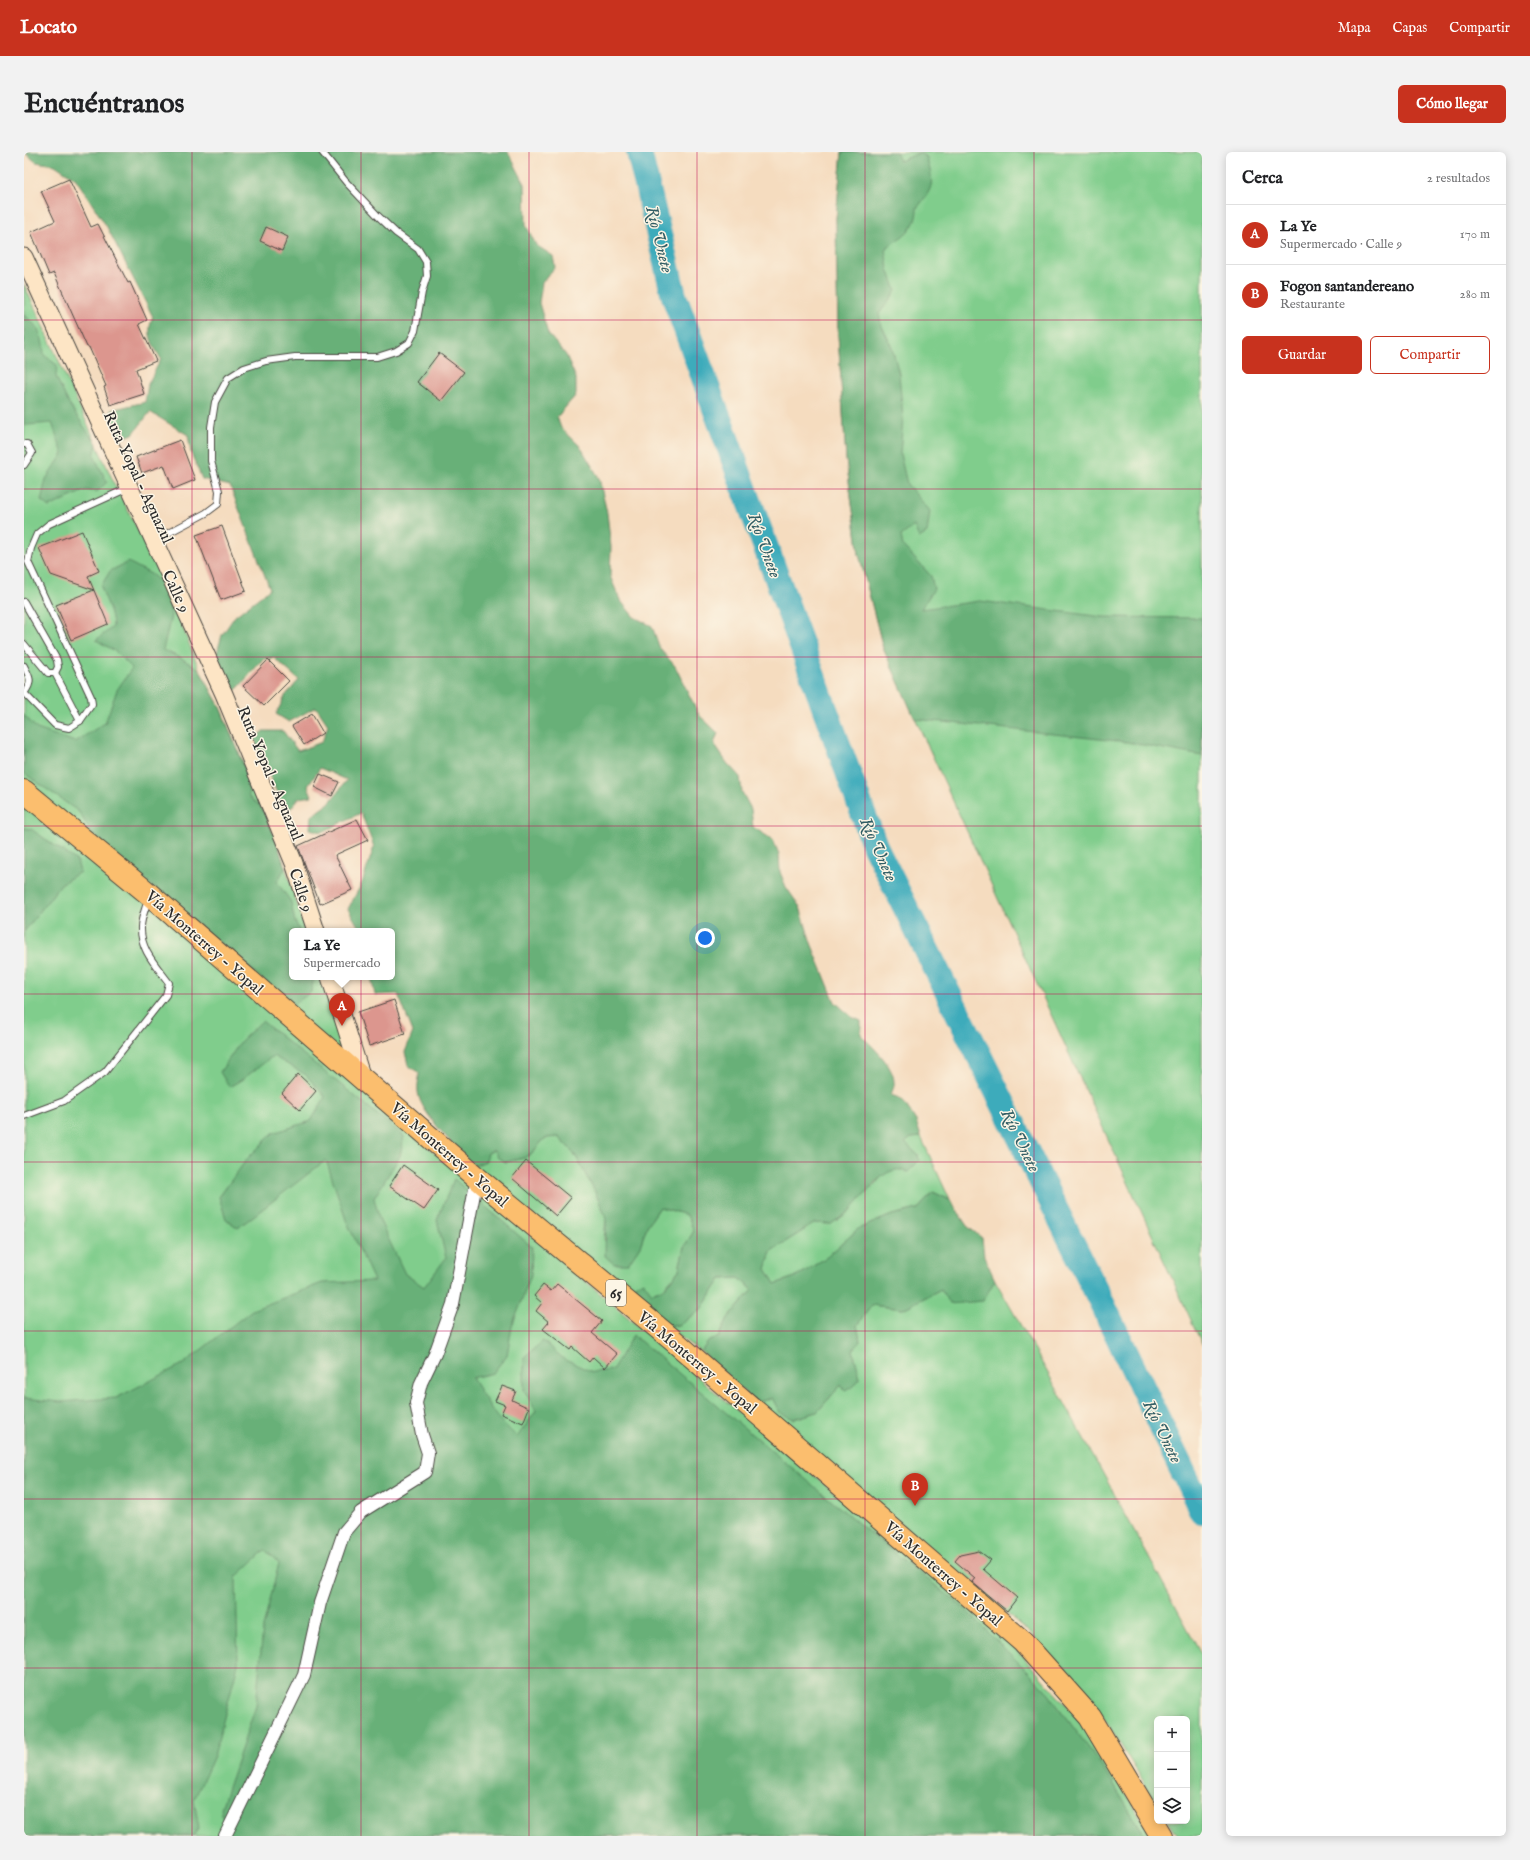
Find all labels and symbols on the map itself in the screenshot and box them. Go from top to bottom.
water label: Río Unete [640,204,677,275]
street label: Ruta Yopal - Aguazul [98,408,177,548]
water label: Río Unete [742,510,785,581]
street label: Calle 9 [157,567,193,616]
street label: Ruta Yopal - Aguazul [232,704,307,845]
water label: Río Unete [854,814,901,885]
street label: Calle 9 [284,866,317,915]
street label: Vía Monterrey - Yopal [140,886,267,1000]
your location [695,928,715,948]
pin: A [329,993,355,1026]
street label: Vía Monterrey - Yopal [385,1098,512,1212]
water label: Río Unete [995,1106,1044,1176]
road number: 65 [606,1280,626,1306]
street label: Vía Monterrey - Yopal [632,1307,761,1420]
water label: Río Unete [1137,1397,1186,1467]
pin: B [902,1473,928,1506]
street label: Vía Monterrey - Yopal [879,1517,1006,1631]

